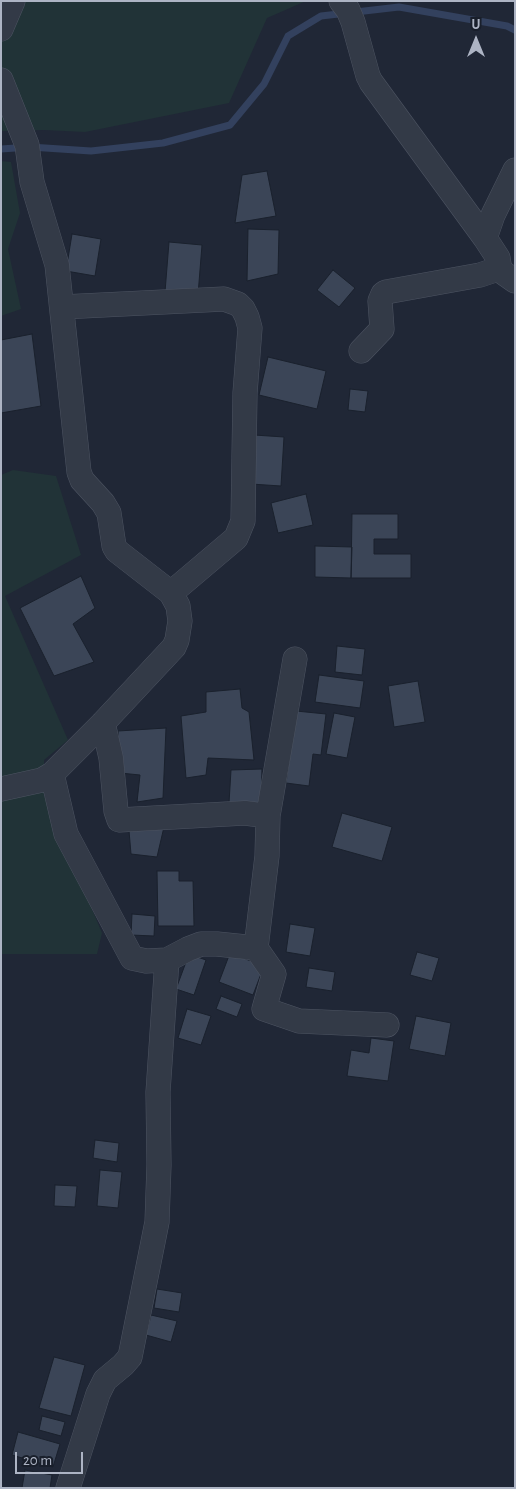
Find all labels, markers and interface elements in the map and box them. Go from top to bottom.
north arrow [451,15,501,65]
text: U [472,18,480,32]
scale bar [18,1442,85,1474]
text: 20 m [23,1453,52,1468]

